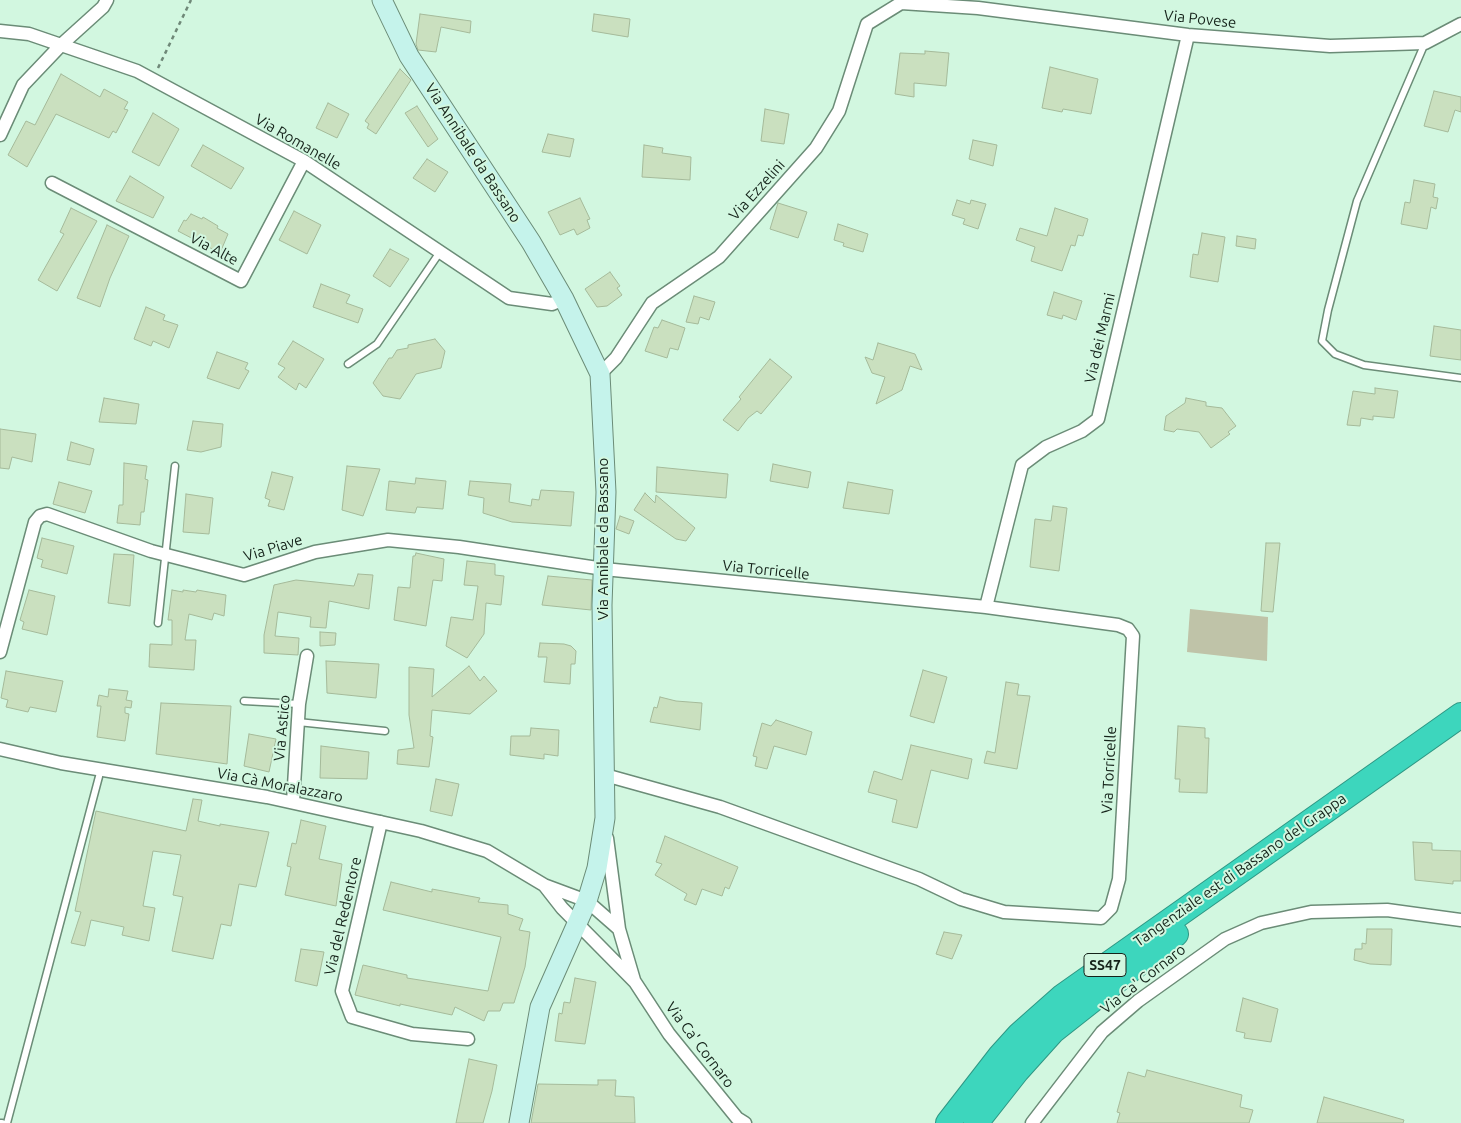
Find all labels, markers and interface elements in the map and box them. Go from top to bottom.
street label: Via Povese [1163,6,1237,32]
street label: Via Annibale da Bassano [421,80,525,226]
street label: Via Romanelle [252,110,344,174]
street label: Via Ezzelini [725,156,789,224]
street label: Via Alte [187,229,241,269]
street label: Via dei Marmi [1081,291,1119,385]
street label: Via Annibale da Bassano [594,458,612,620]
street label: Via Piave [241,531,305,565]
street label: Via Torricelle [722,556,810,584]
street label: Via Astico [270,694,294,762]
street label: Via Torricelle [1098,726,1120,814]
street label: Via Cà Moralazzaro [215,764,345,806]
street label: Tangenziale est di Bassano del Grappa [1130,789,1350,951]
street label: Via del Redentore [321,855,365,977]
street label: Via Ca' Cornaro [1097,940,1189,1018]
road number: SS47 [1084,954,1126,976]
street label: Via Ca' Cornaro [662,998,738,1092]

